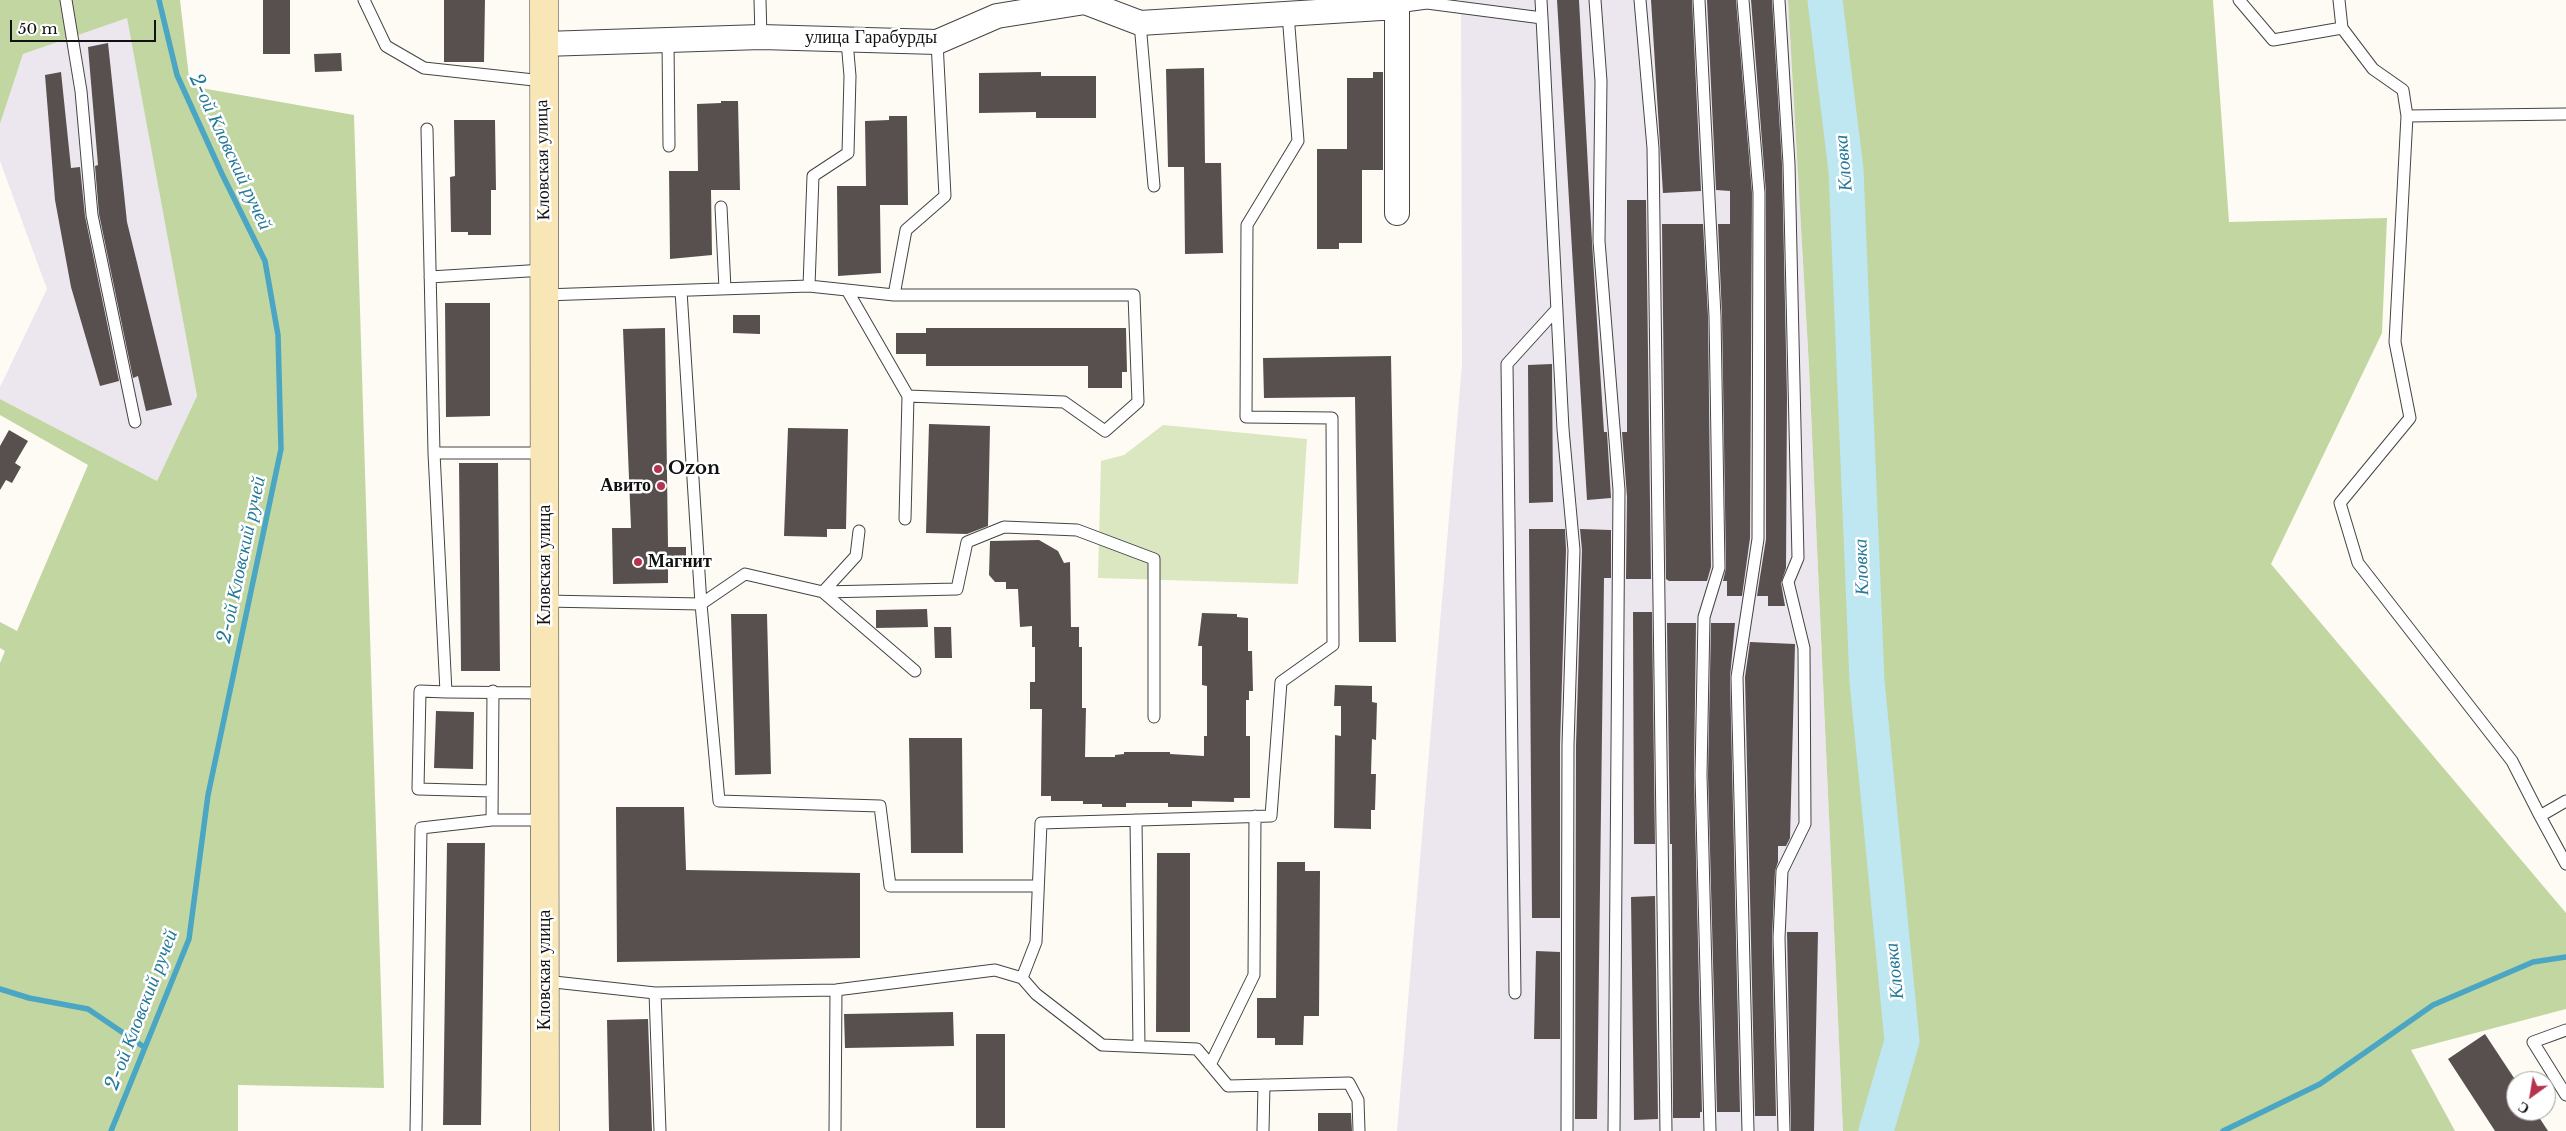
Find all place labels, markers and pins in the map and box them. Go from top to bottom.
place label: Ozon [668,458,720,480]
marker: Ozon [652,463,664,475]
place label: Авито [600,475,651,497]
marker: Авито [655,480,667,492]
place label: Магнит [648,551,712,573]
marker: Магнит [632,556,644,568]

